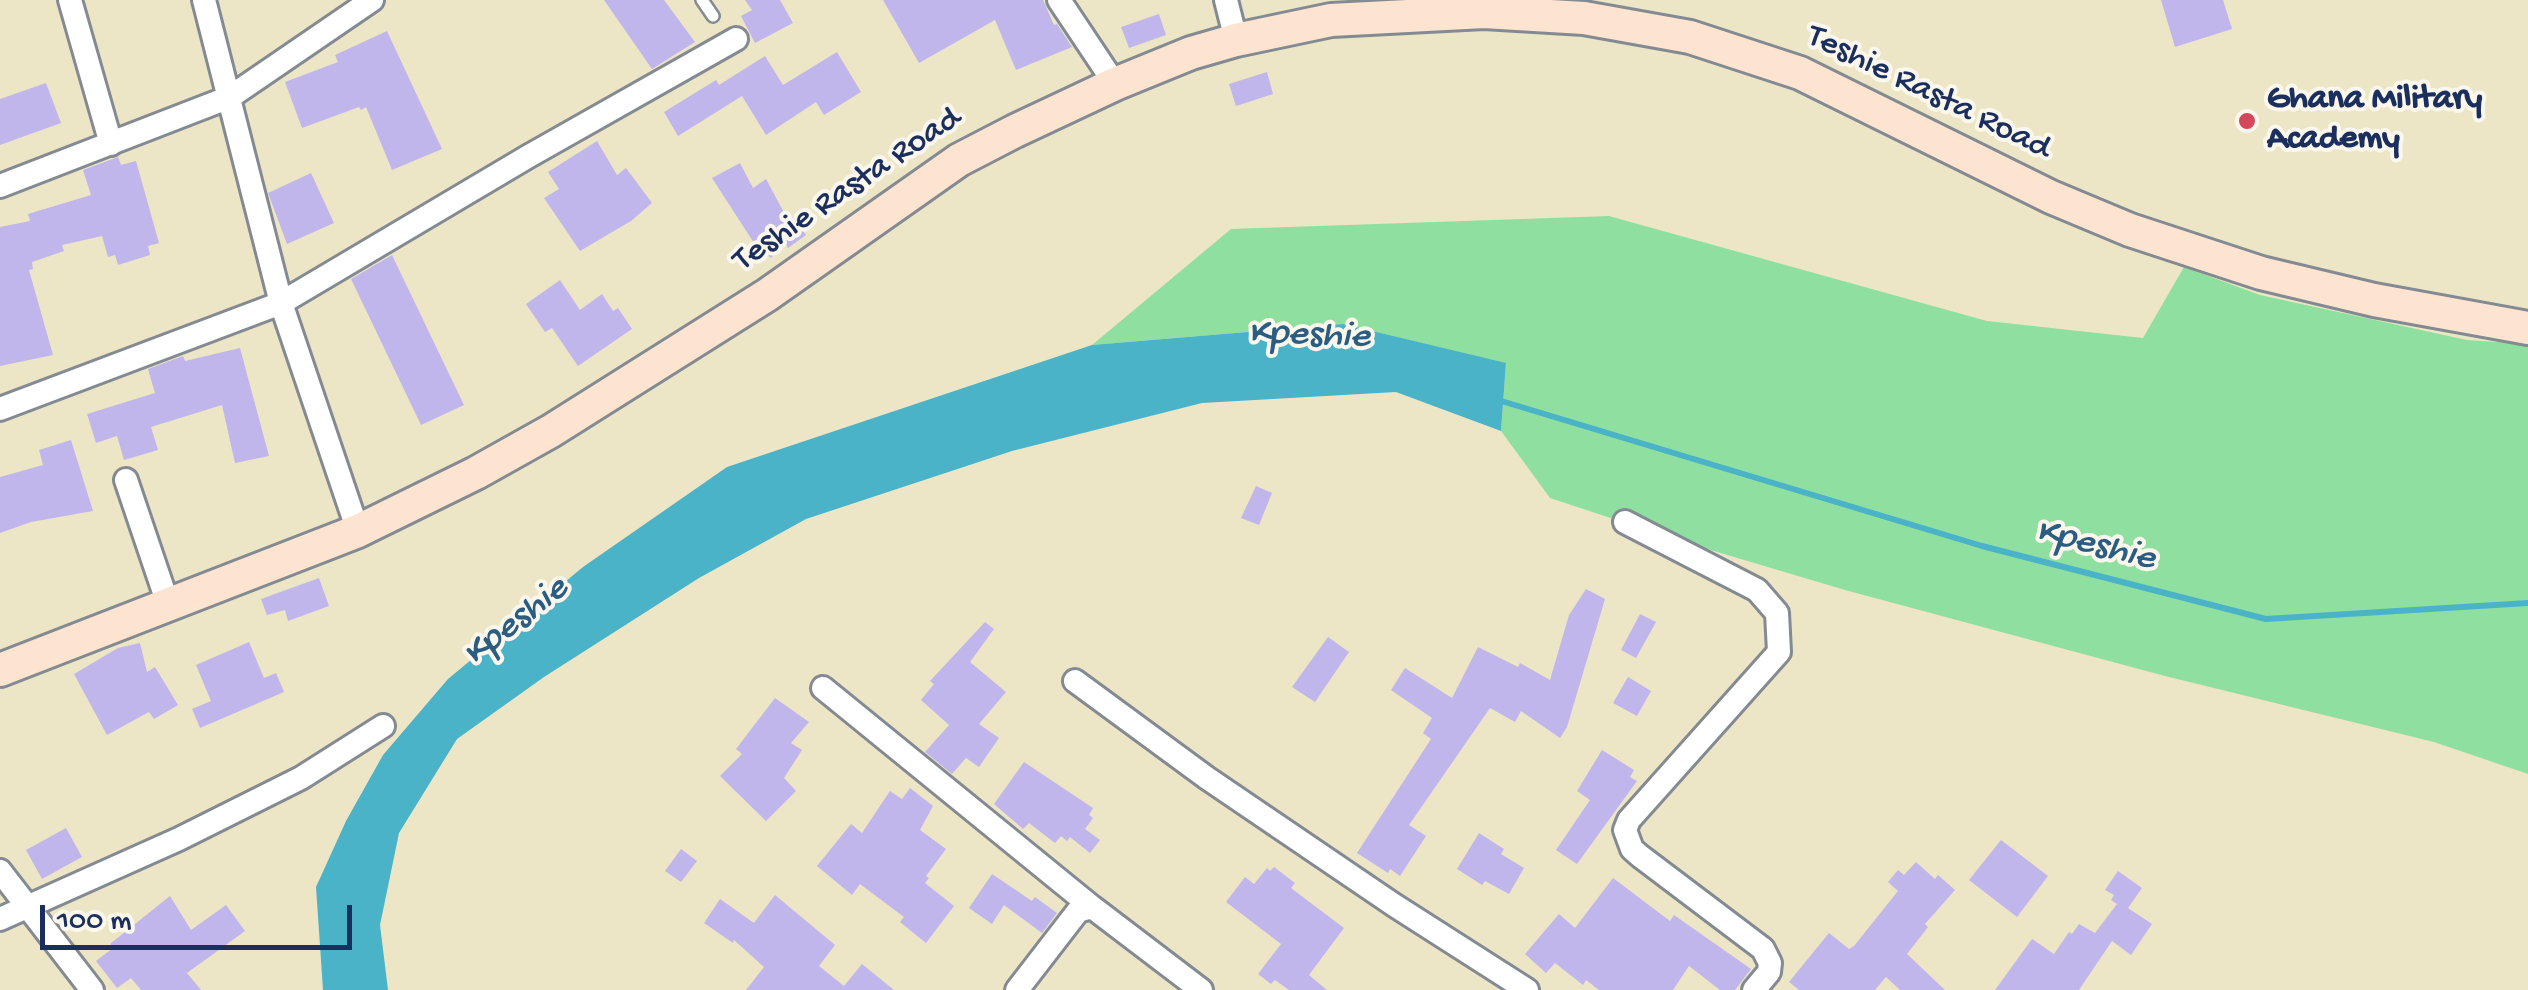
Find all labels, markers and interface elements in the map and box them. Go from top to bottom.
street label: Teshie Rasta Road [1799,17,2057,171]
place label: Ghana Military Academy [2267,80,2482,162]
street label: Teshie Rasta Road [726,99,970,283]
marker: Ghana Military Academy [2236,110,2258,132]
water label: Kpeshie [1247,312,1371,362]
water label: Kpeshie [2031,510,2159,584]
water label: Kpeshie [455,568,579,678]
scale bar [45,885,358,947]
text: 100 m [57,905,132,940]

